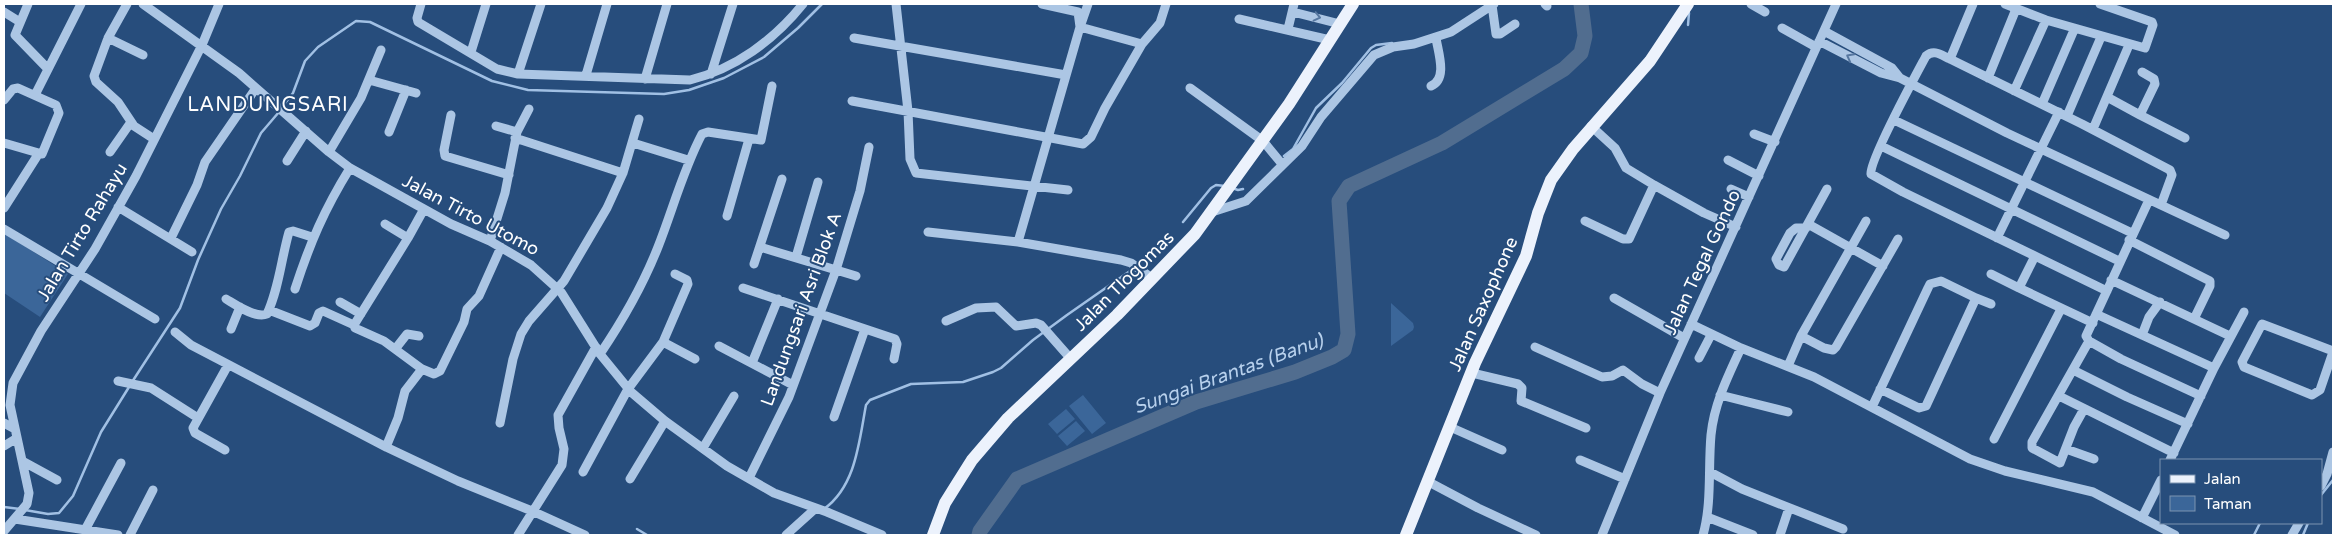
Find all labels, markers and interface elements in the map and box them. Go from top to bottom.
one-way arrow [1312,11,1321,22]
one-way arrow [1846,53,1855,63]
district label: LANDUNGSARI [187,93,349,117]
street label: Jalan Tirto Rahayu [32,159,132,305]
street label: Jalan Tirto Utomo [399,170,543,260]
street label: Jalan Tegal Gondo [1659,186,1745,338]
street label: Landungsari Asri Blok A [756,209,846,409]
street label: Jalan Tlogomas [1069,226,1179,336]
street label: Jalan Saxophone [1444,233,1522,375]
water label: Sungai Brantas (Banu) [1131,329,1328,418]
legend [2160,459,2322,524]
text: Jalan [2204,470,2241,488]
text: Taman [2204,495,2252,513]

